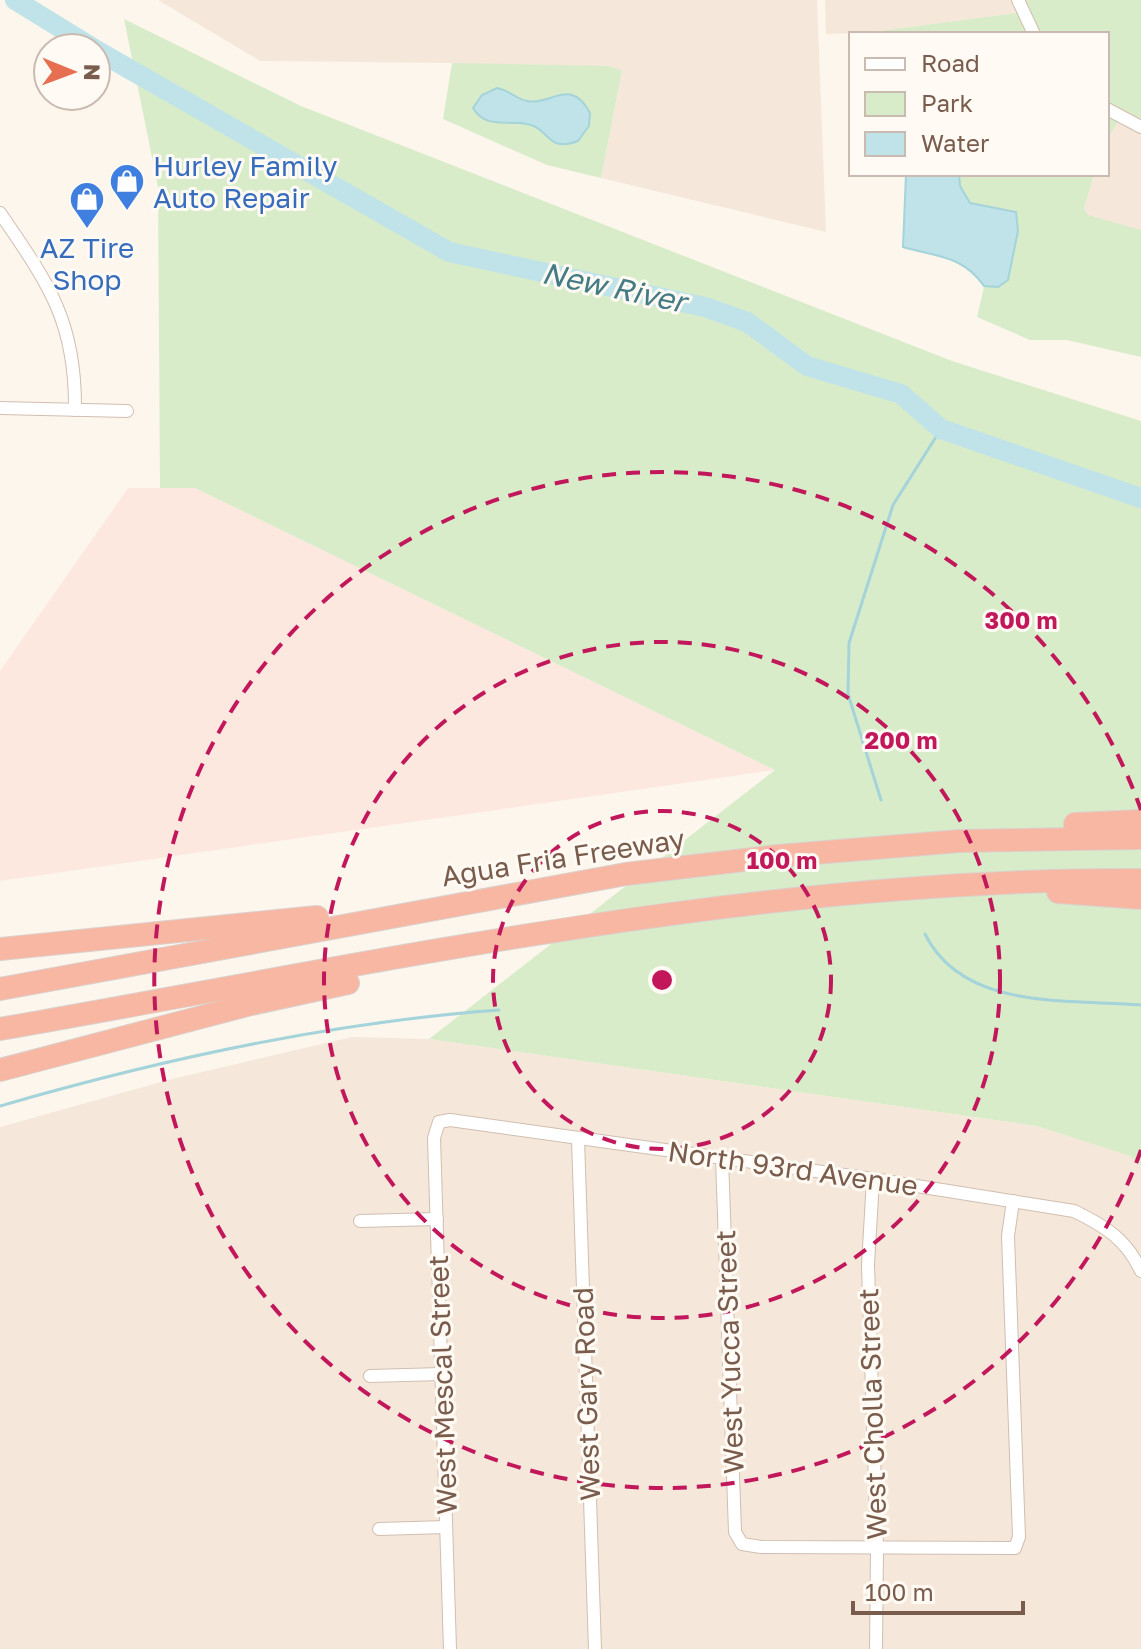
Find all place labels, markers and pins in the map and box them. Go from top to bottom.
place label: Hurley Family Auto Repair [153,149,338,214]
shop icon: Hurley Family Auto Repair [108,162,146,212]
shop icon: AZ Tire Shop [68,180,106,230]
place label: AZ Tire Shop [40,231,134,296]
centre of rings [648,966,676,994]

